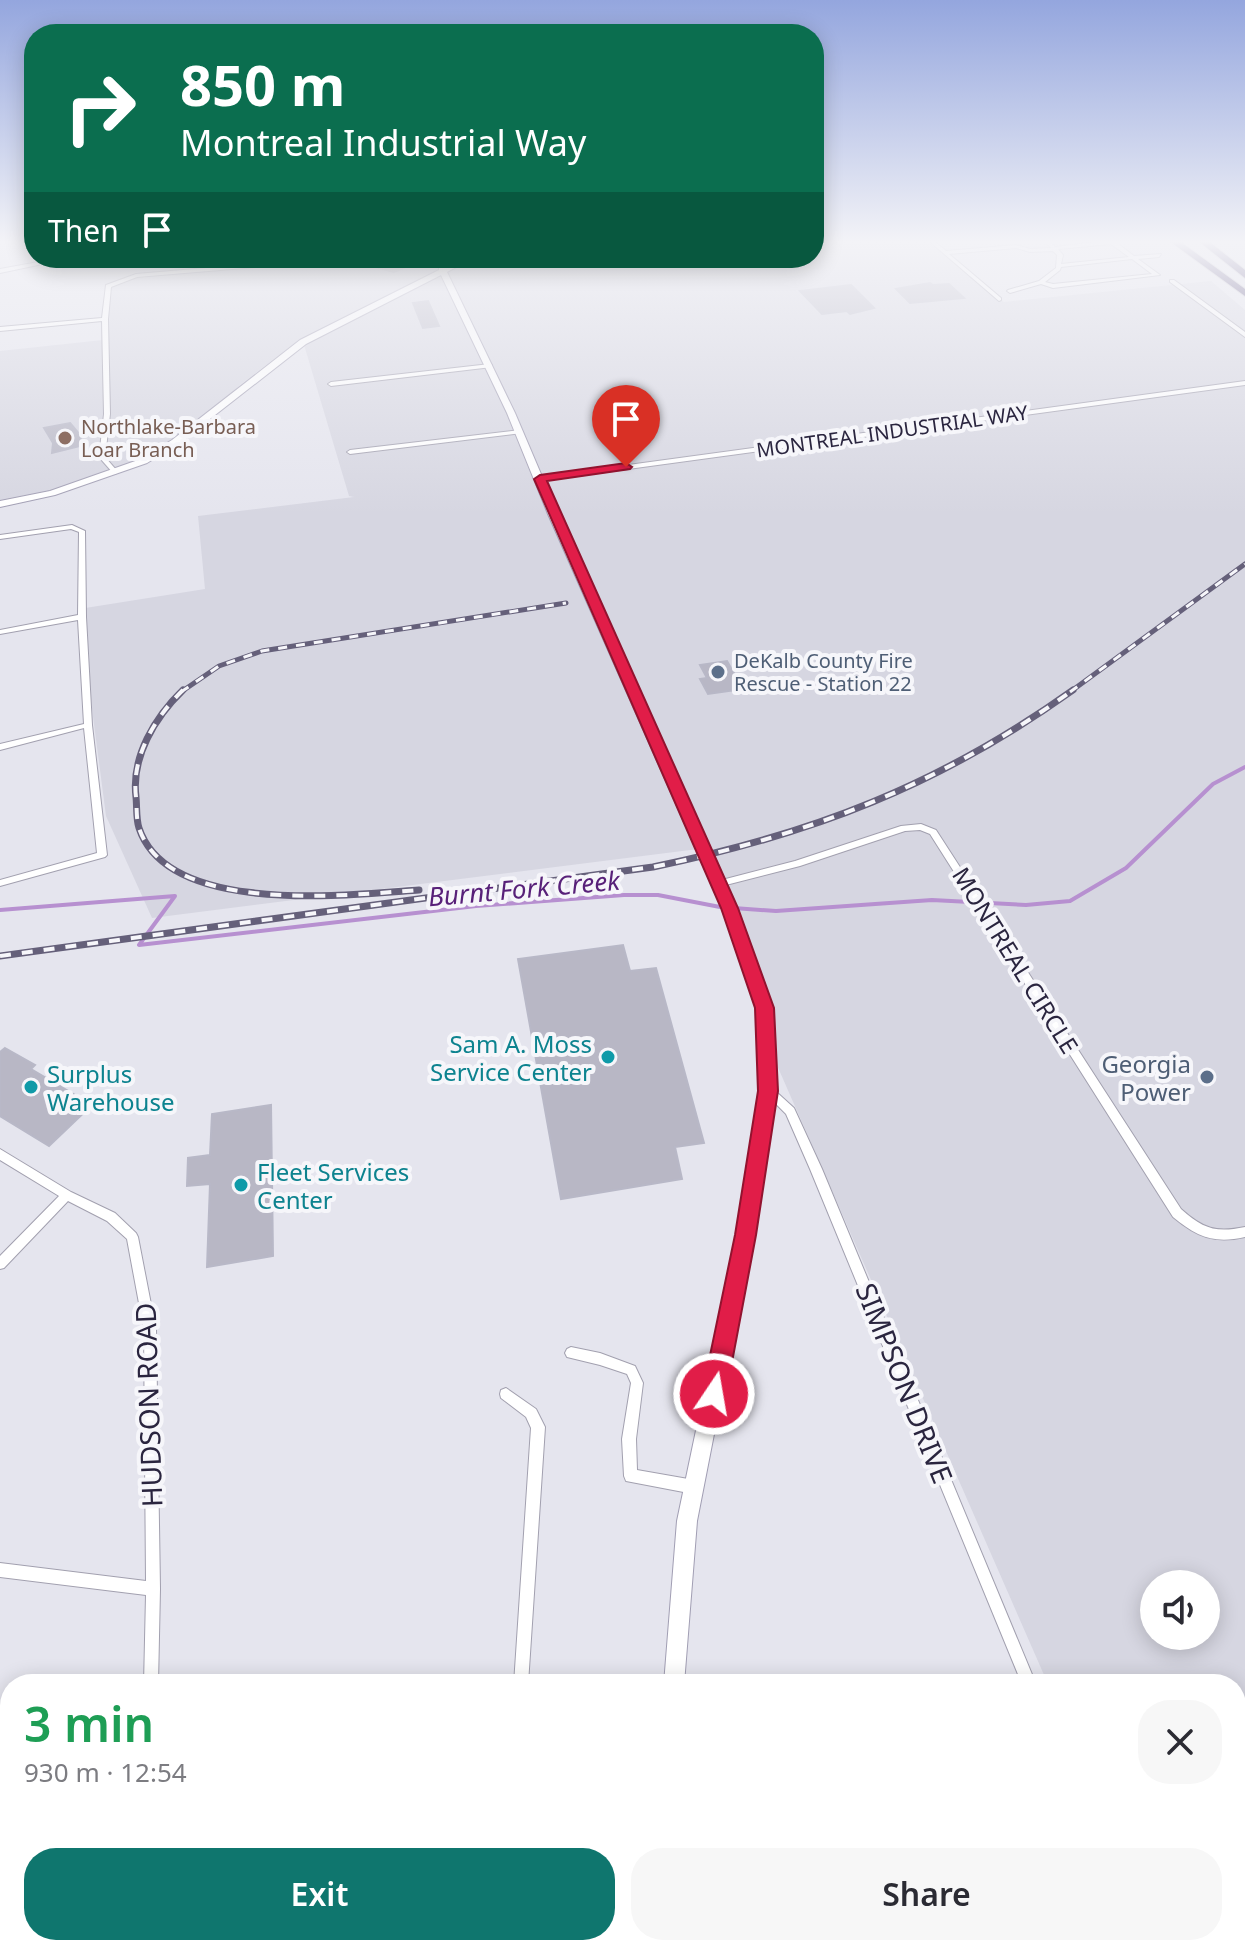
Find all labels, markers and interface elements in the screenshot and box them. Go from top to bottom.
text: 850 m [180,46,345,122]
icon: right [48,56,152,160]
text: Montreal Industrial Way [180,118,586,167]
icon: arrive [135,208,179,252]
text: Then [48,210,119,251]
pin [592,385,660,467]
icon: arrive [604,397,648,441]
street label: MONTREAL INDUSTRIAL WAY [755,398,1030,463]
place label: Northlake-Barbara Loar Branch [81,413,256,463]
marker: Northlake-Barbara Loar Branch [56,429,74,447]
place label: DeKalb County Fire Rescue - Station 22 [734,647,913,697]
marker: DeKalb County Fire Rescue - Station 22 [709,663,727,681]
street label: MONTREAL CIRCLE [945,861,1087,1059]
water label: Burnt Fork Creek [427,862,623,914]
place label: Sam A. Moss Service Center [430,1027,592,1088]
place label: Georgia Power [1101,1047,1191,1108]
marker: Sam A. Moss Service Center [599,1048,617,1066]
place label: Surplus Warehouse [47,1057,175,1118]
marker: Georgia Power [1198,1068,1216,1086]
marker: Surplus Warehouse [22,1078,40,1096]
place label: Fleet Services Center [257,1155,409,1216]
marker: Fleet Services Center [232,1176,250,1194]
street label: SIMPSON DRIVE [848,1277,962,1489]
street label: HUDSON ROAD [125,1302,171,1508]
position arrow [672,1352,756,1436]
map controls [1140,1570,1220,1650]
button: sound [1140,1570,1220,1650]
text: 3 min [24,1691,154,1756]
button: close [1138,1700,1222,1784]
text: 930 m · 12:54 [24,1754,187,1790]
button: Exit [24,1848,615,1940]
button: Share [631,1848,1222,1940]

